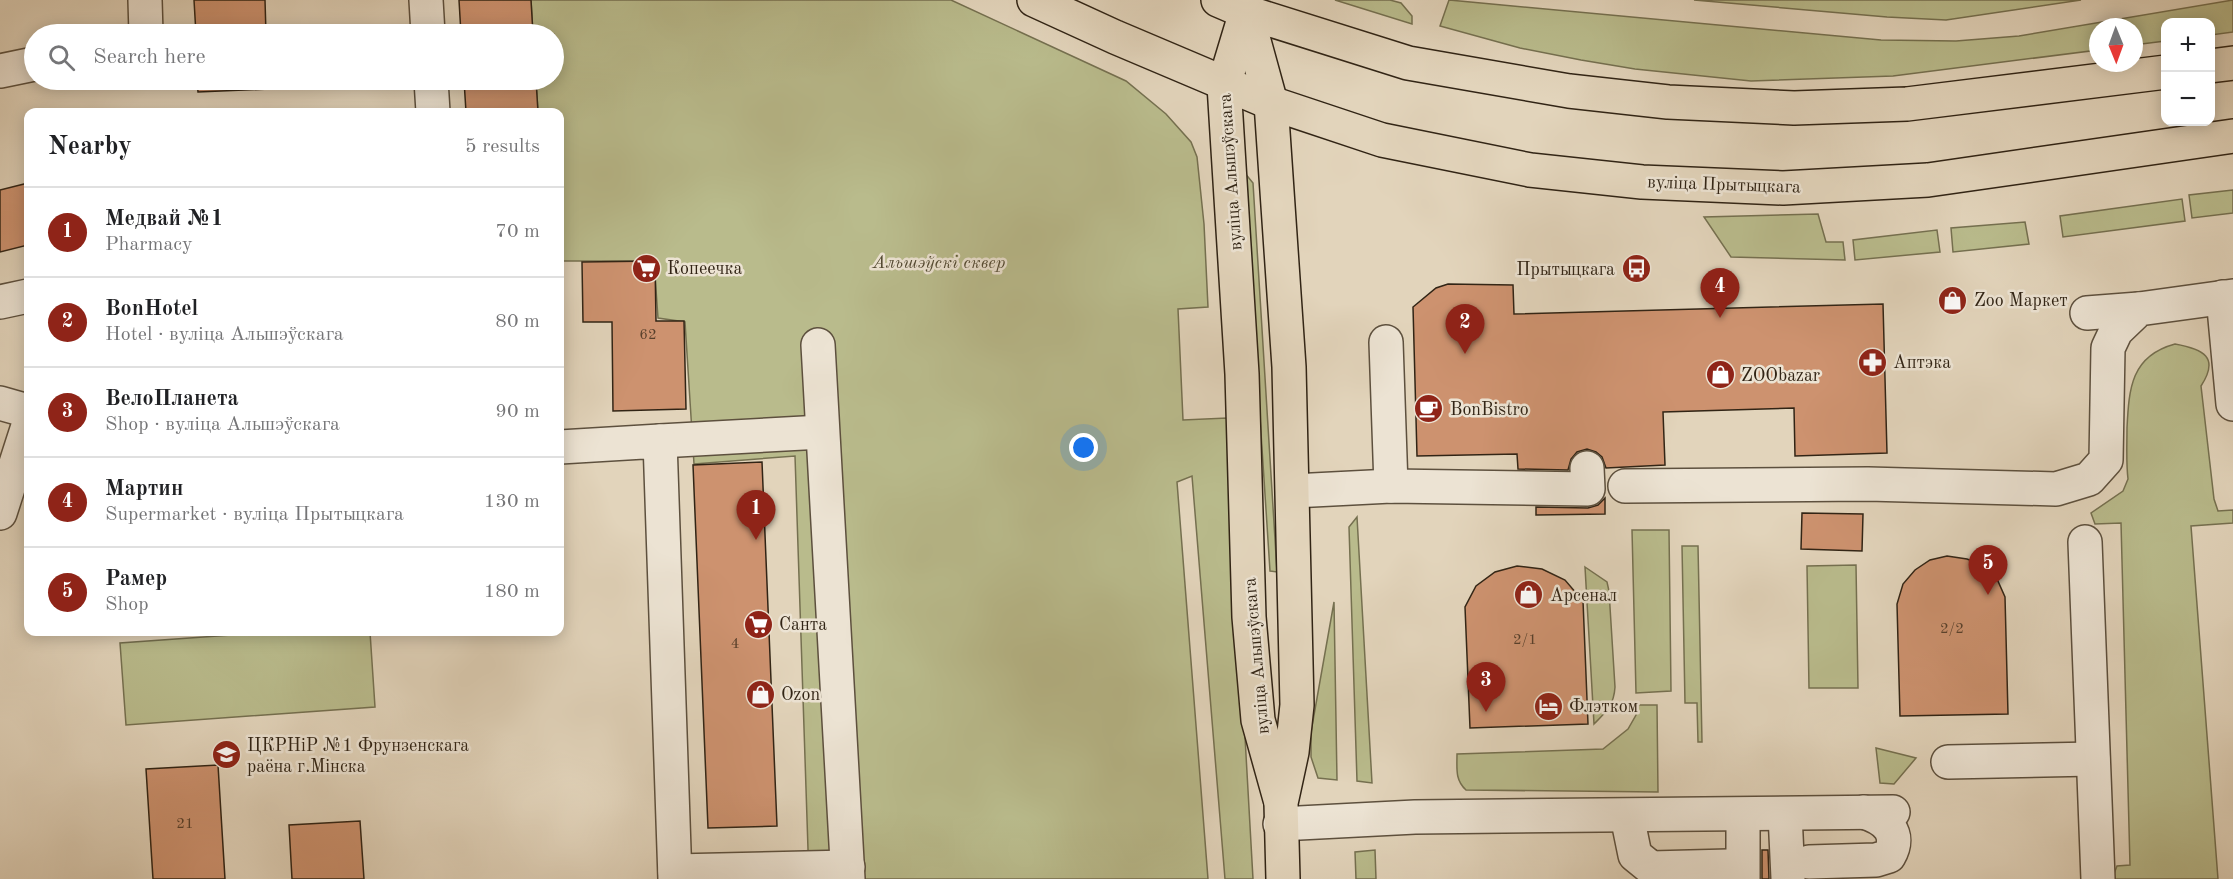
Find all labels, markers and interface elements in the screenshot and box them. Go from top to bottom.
north arrow [2089,18,2143,72]
map controls [2161,18,2215,126]
button: + [2161,18,2215,72]
search box [24,24,564,90]
icon: search [45,41,78,74]
text: Search here [93,46,206,68]
button: − [2161,72,2215,126]
street label: вуліца Альшэўскага [1217,93,1245,251]
text: Nearby [48,134,132,160]
text: 5 results [465,137,540,157]
street label: вуліца Прытыцкага [1647,173,1801,197]
text: Медвай №1 [105,208,224,230]
text: 1 [62,222,73,242]
text: 70 m [495,222,540,242]
text: Pharmacy [105,235,193,255]
supermarket icon: Копеечка [630,252,662,284]
bus stop icon: Прытыцкага [1620,253,1652,285]
park label: Альшэўскі сквер [872,254,1006,272]
place label: Копеечка [667,260,742,278]
place label: Прытыцкага [1516,261,1615,279]
pin: 4 [1700,268,1740,318]
shop icon: Zoo Маркет [1937,284,1969,316]
place label: Zoo Маркет [1974,292,2068,310]
text: BonHotel [105,298,198,320]
pin: 2 [1446,304,1484,354]
text: 2 [62,312,73,332]
text: 80 m [495,312,540,332]
text: Hotel · вуліца Альшэўскага [105,325,344,345]
house number: 62 [639,328,657,343]
pharmacy icon: Аптэка [1856,346,1888,378]
place label: Аптэка [1893,354,1951,372]
shop icon: ZOObazar [1704,359,1736,391]
place label: ZOObazar [1741,367,1821,385]
text: ВелоПланета [105,388,239,410]
cafe icon: BonBistro [1413,393,1445,425]
place label: BonBistro [1450,401,1529,419]
text: 3 [62,402,73,422]
text: 90 m [495,402,540,422]
text: Shop · вуліца Альшэўскага [105,415,340,435]
your location [1069,433,1098,462]
text: Мартин [105,478,183,500]
pin: 1 [736,490,776,540]
text: 4 [62,492,73,512]
text: 130 m [484,492,540,512]
text: Supermarket · вуліца Прытыцкага [105,505,404,525]
pin: 5 [1968,546,2008,595]
text: Рамер [105,568,167,590]
street label: вуліца Альшэўскага [1241,577,1273,735]
shop icon: Арсенал [1513,579,1545,611]
text: 5 [62,582,73,602]
text: 180 m [484,582,540,602]
place label: Арсенал [1550,587,1617,605]
text: Shop [105,595,149,615]
supermarket icon: Санта [742,608,774,640]
place label: Санта [779,616,827,634]
house number: 2/2 [1940,622,1964,637]
house number: 2/1 [1513,633,1537,648]
house number: 4 [731,637,739,652]
pin: 3 [1466,662,1506,712]
shop icon: Ozon [744,678,776,710]
place label: Ozon [781,686,820,704]
hotel icon: Флэтком [1532,690,1564,722]
place label: Флэтком [1569,698,1638,716]
place label: ЦКРНіР №1 Фрунзенскага раёна г.Мінска [247,737,469,776]
school or university icon: ЦКРНіР №1 Фрунзенскага раёна г.Мінска [210,739,242,771]
house number: 21 [176,817,194,832]

